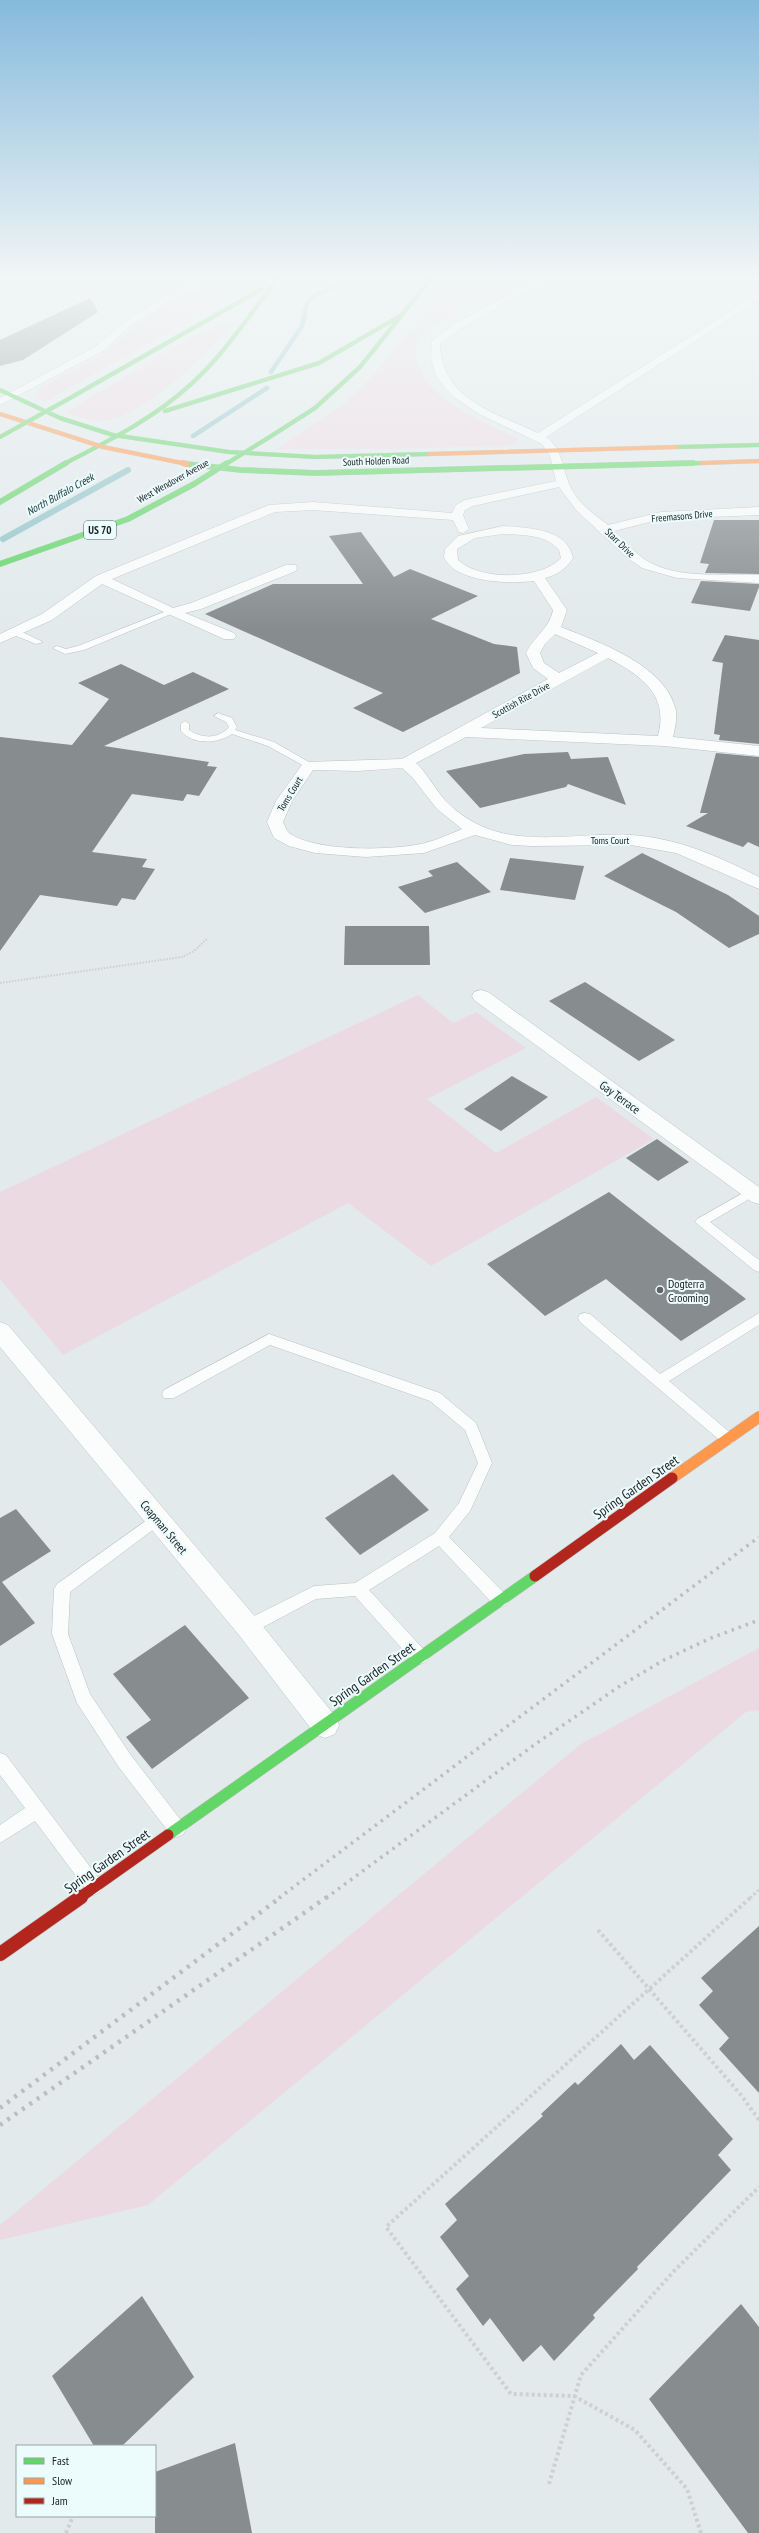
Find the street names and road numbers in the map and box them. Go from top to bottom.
street label: South Holden Road [343,453,409,469]
street label: West Wendover Avenue [135,456,211,506]
street label: Freemasons Drive [651,507,713,525]
road number: US 70 [84,521,116,539]
street label: Starr Drive [602,526,638,560]
street label: Scottish Rite Drive [490,679,552,721]
street label: Toms Court [275,774,306,814]
street label: Toms Court [591,834,629,847]
street label: Gay Terrace [597,1077,643,1117]
street label: Spring Garden Street [590,1451,682,1523]
street label: Coapman Street [137,1497,191,1557]
street label: Spring Garden Street [326,1638,418,1710]
street label: Spring Garden Street [61,1825,153,1897]

